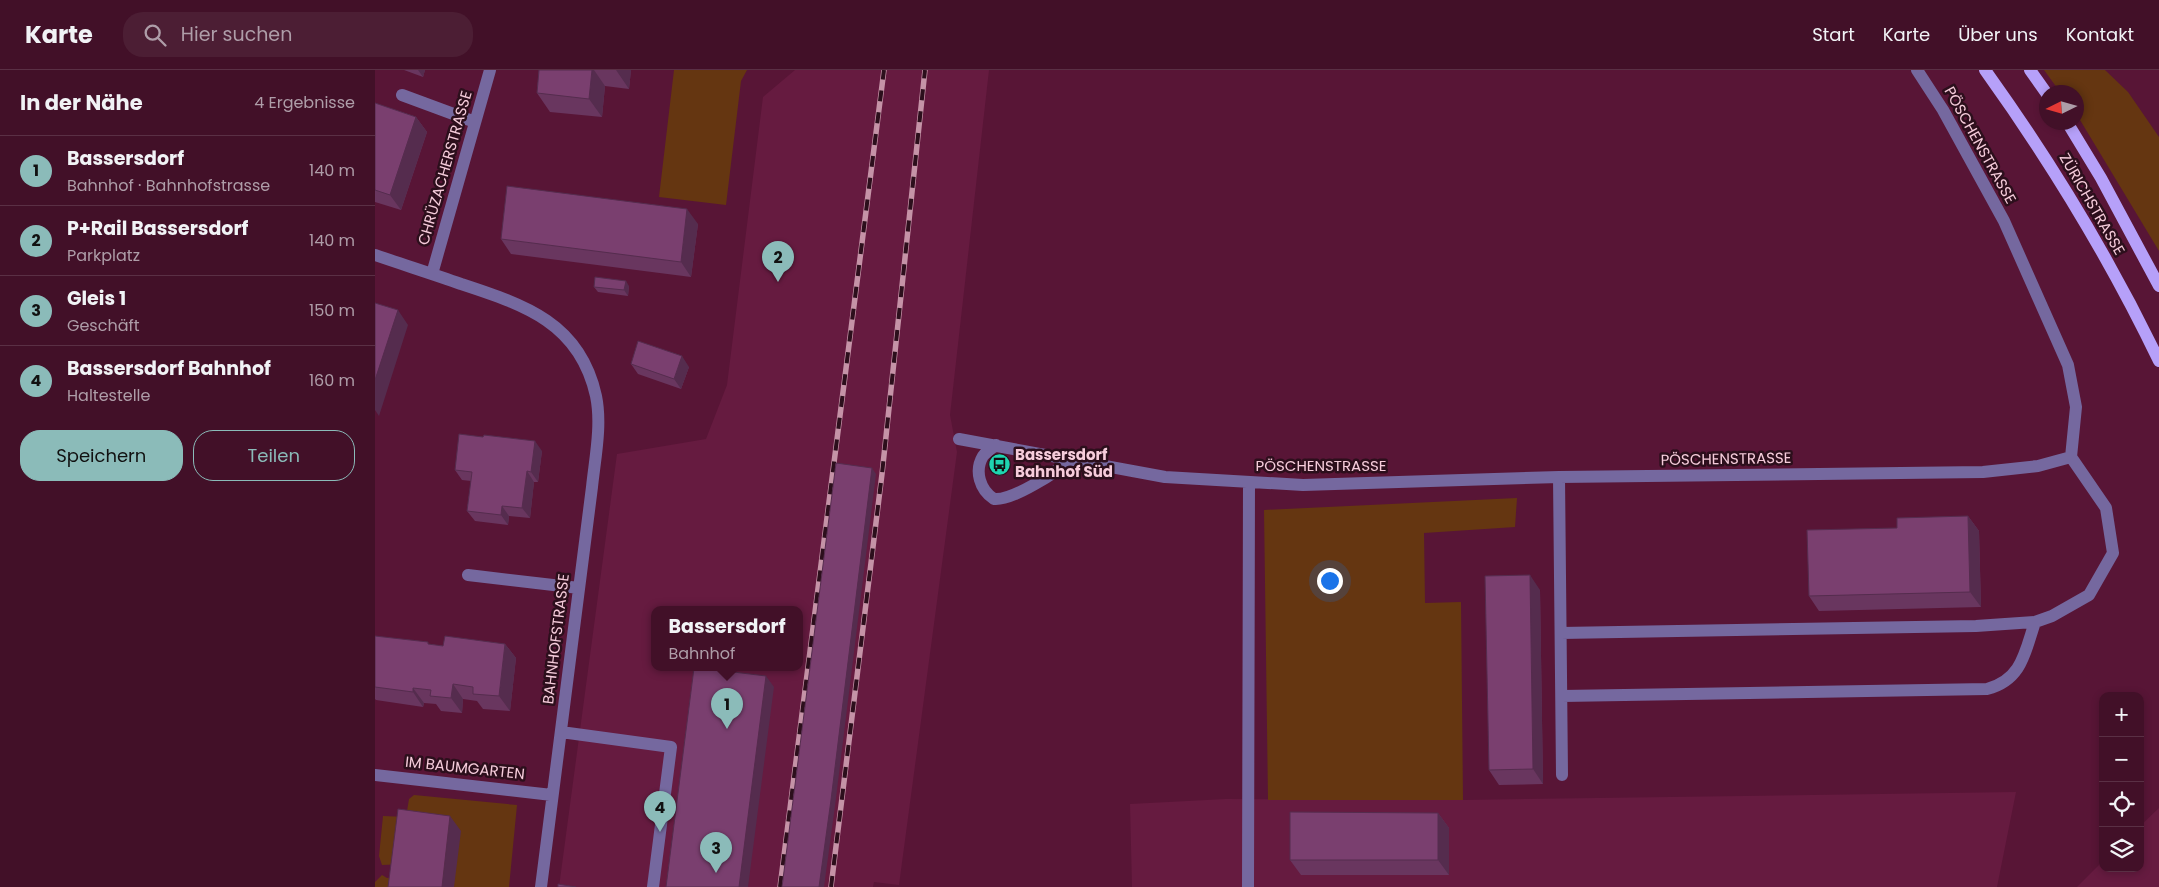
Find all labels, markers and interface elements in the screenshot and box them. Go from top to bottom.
search box [123,12,473,57]
text: Karte [25,18,93,51]
icon: search [141,21,169,49]
text: Hier suchen [181,21,292,48]
text: Start [1812,22,1855,47]
text: Karte [1883,22,1930,47]
text: Über uns [1958,22,2038,47]
text: Kontakt [2066,22,2134,47]
street label: PÖSCHENSTRASSE [1940,82,2021,207]
north arrow [2039,85,2084,130]
text: In der Nähe [20,88,143,117]
street label: CHRÜZACHERSTRASSE [412,88,477,247]
text: 4 Ergebnisse [254,91,355,114]
text: Bassersdorf [67,145,184,172]
street label: ZÜRICHSTRASSE [2055,149,2130,259]
text: 1 [33,159,39,182]
text: 140 m [309,159,355,182]
text: Bahnhof · Bahnhofstrasse [67,174,270,197]
text: P+Rail Bassersdorf [67,215,248,242]
text: 2 [31,229,41,252]
text: 140 m [309,229,355,252]
pin: 2 [762,241,794,282]
text: Parkplatz [67,244,140,267]
text: Gleis 1 [67,285,126,312]
text: 3 [31,299,41,322]
text: 150 m [309,299,355,322]
text: Geschäft [67,314,140,337]
text: Bassersdorf Bahnhof [67,355,271,382]
text: 4 [31,369,41,392]
text: 160 m [309,369,355,392]
text: Haltestelle [67,384,150,407]
button: Speichern [20,430,183,481]
button: Teilen [193,430,355,481]
place label: Bassersdorf Bahnhof Süd [1015,444,1113,482]
street label: PÖSCHENSTRASSE [1660,447,1792,470]
bus stop icon: Bassersdorf Bahnhof Süd [987,452,1011,476]
street label: PÖSCHENSTRASSE [1256,455,1386,476]
your location [1317,568,1343,594]
street label: BAHNHOFSTRASSE [537,572,574,705]
popup [651,606,803,671]
text: Bassersdorf [668,613,786,640]
text: Bahnhof [668,642,735,665]
pin: 1 [711,688,743,729]
map controls [2099,692,2144,872]
button: + [2099,692,2144,737]
button: − [2099,737,2144,782]
street label: IM BAUMGARTEN [404,751,526,784]
button: locate [2099,782,2144,827]
pin: 4 [644,791,676,832]
button: layers [2099,827,2144,872]
pin: 3 [700,832,732,873]

